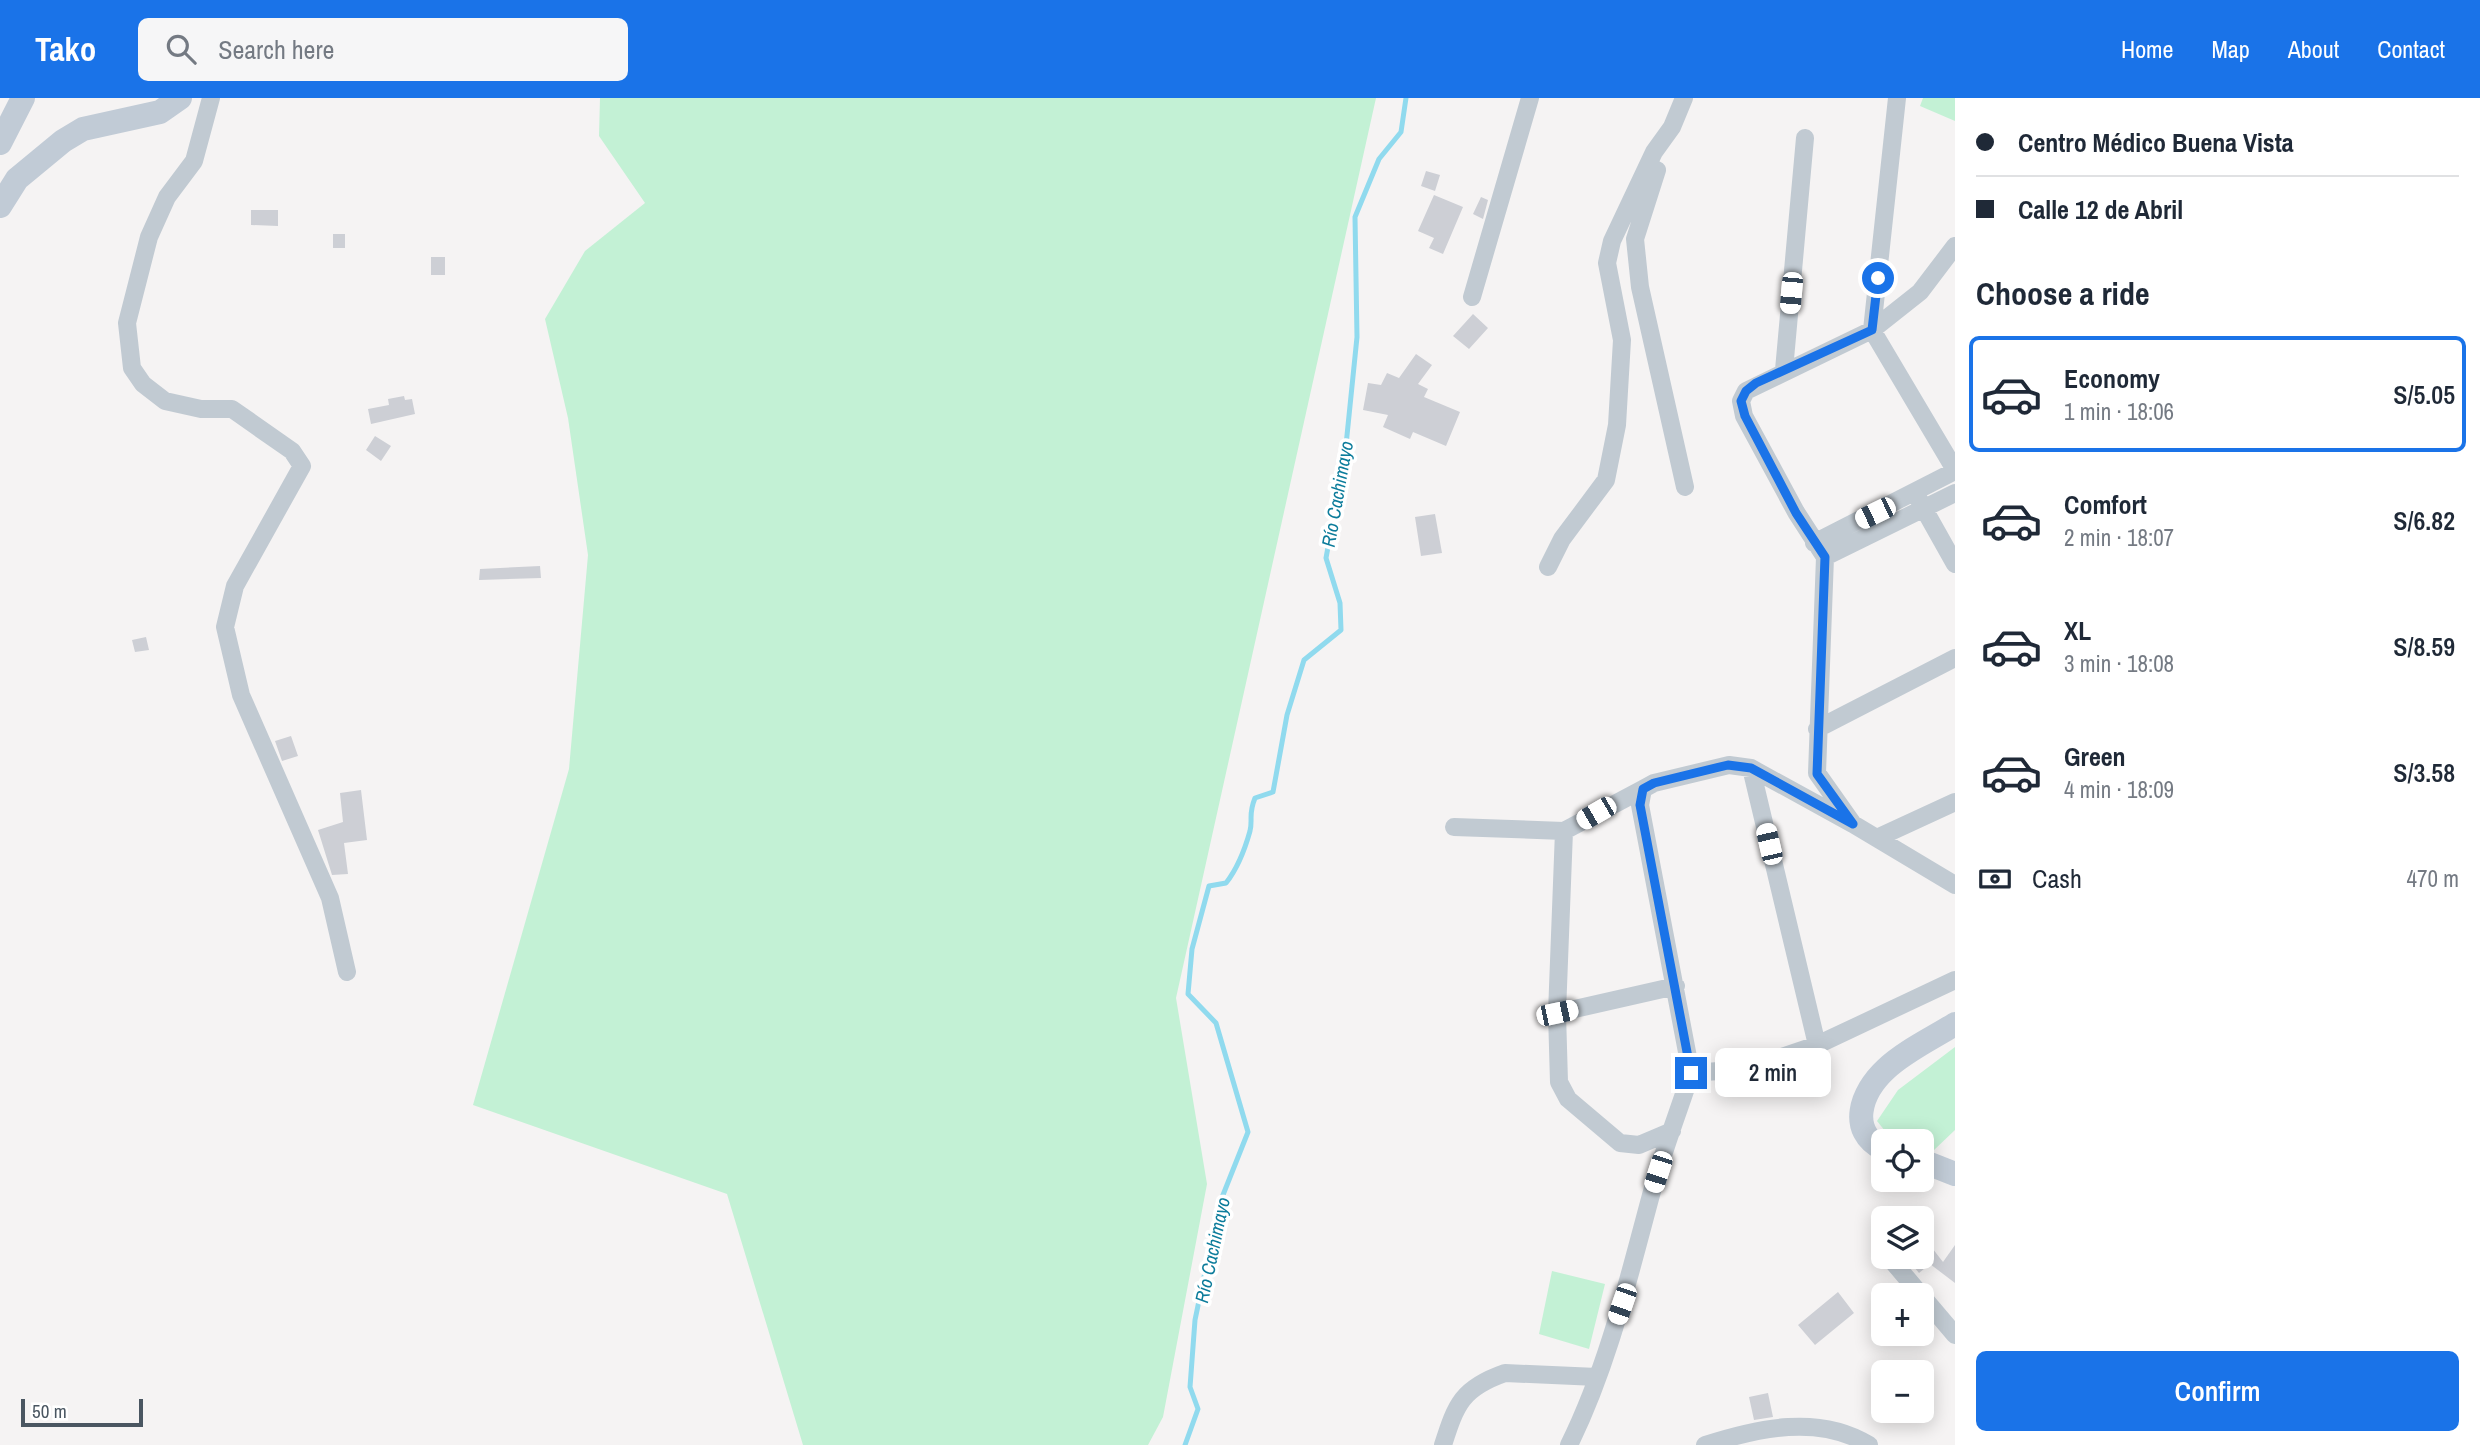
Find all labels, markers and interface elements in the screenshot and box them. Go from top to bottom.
search box [138,18,628,81]
text: Tako [35,27,96,71]
icon: search [162,30,200,68]
text: Search here [218,32,334,67]
text: Home [2121,33,2173,65]
text: Map [2211,33,2250,65]
text: About [2288,33,2339,65]
text: Contact [2377,33,2445,65]
text: Centro Médico Buena Vista [2018,125,2294,160]
text: Calle 12 de Abril [2018,192,2183,227]
route start [1862,262,1894,294]
car [1779,271,1804,315]
text: Choose a ride [1976,272,2150,315]
text: Economy [2064,361,2160,396]
icon: car [1980,363,2043,426]
text: S/5.05 [2393,377,2455,412]
text: 1 min · 18:06 [2064,396,2174,427]
water label: Río Cachimayo [1315,439,1359,549]
text: Comfort [2064,487,2147,522]
icon: car [1980,489,2043,552]
car [1852,494,1899,532]
text: S/6.82 [2393,503,2455,538]
text: 2 min · 18:07 [2064,522,2174,553]
text: XL [2064,613,2091,648]
icon: car [1980,615,2043,678]
text: S/8.59 [2393,629,2455,664]
text: 3 min · 18:08 [2064,648,2174,679]
text: Green [2064,739,2126,774]
icon: car [1980,741,2043,804]
text: S/3.58 [2393,755,2455,790]
text: 4 min · 18:09 [2064,774,2174,805]
car [1573,793,1620,833]
car [1755,821,1784,867]
icon: cash [1976,860,2014,898]
text: Cash [2032,861,2082,896]
text: 470 m [2407,863,2459,894]
car [1535,998,1580,1028]
callout: 2 min [1716,1048,1831,1098]
route end [1675,1057,1707,1089]
text: 2 min [1749,1057,1797,1088]
map controls [1871,1129,1934,1423]
button: locate [1871,1129,1934,1192]
car [1642,1149,1675,1195]
water label: Río Cachimayo [1188,1194,1236,1305]
button: layers [1871,1206,1934,1269]
car [1606,1281,1639,1327]
button: + [1871,1283,1934,1346]
button: Confirm [1976,1351,2459,1431]
button: − [1871,1360,1934,1423]
scale bar [21,1396,144,1428]
text: 50 m [32,1398,67,1424]

